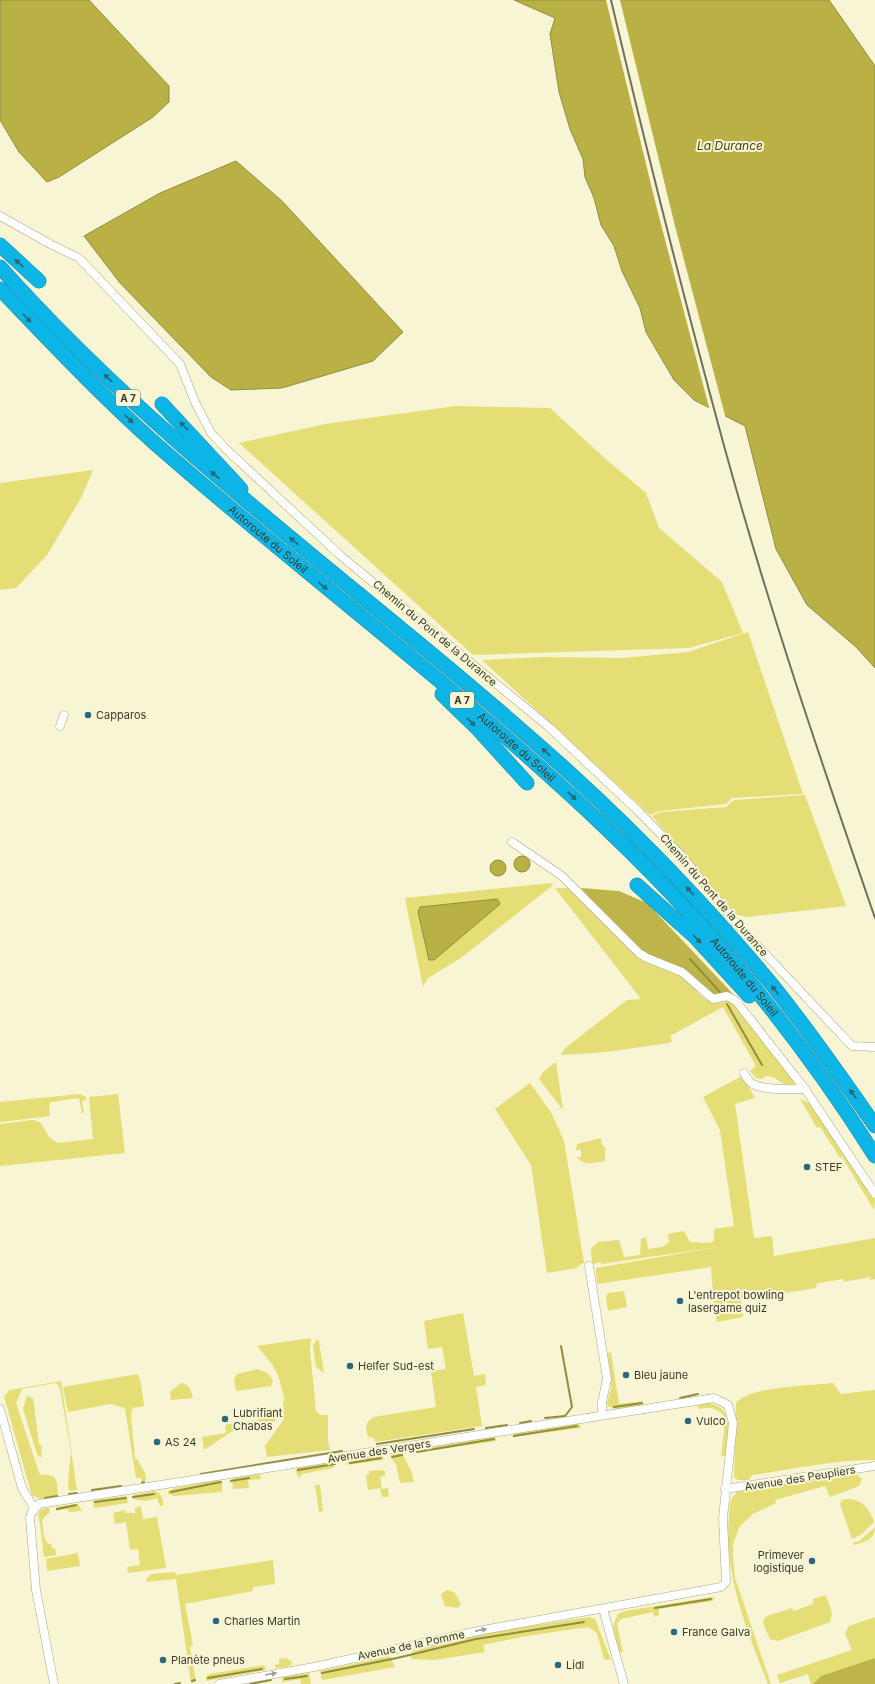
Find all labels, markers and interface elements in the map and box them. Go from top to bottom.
water label: La Durance [697,138,763,153]
one-way arrow [15,259,24,268]
one-way arrow [22,313,32,323]
one-way arrow [103,374,113,383]
road number: A 7 [116,390,140,406]
one-way arrow [124,414,134,424]
one-way arrow [179,421,189,431]
one-way arrow [210,471,219,480]
street label: Autoroute du Soleil [226,502,311,576]
one-way arrow [288,537,299,546]
street label: Chemin du Pont de la Durance [370,577,500,689]
one-way arrow [318,581,329,590]
road number: A 7 [450,692,474,708]
place label: Capparos [96,708,147,722]
street label: Autoroute du Soleil [475,709,558,785]
marker: Capparos [83,710,93,720]
one-way arrow [466,717,476,727]
one-way arrow [541,748,552,757]
one-way arrow [567,792,577,801]
street label: Chemin du Pont de la Durance [657,831,771,959]
one-way arrow [685,886,695,896]
one-way arrow [692,934,702,944]
street label: Autoroute du Soleil [707,934,781,1019]
one-way arrow [771,984,779,995]
one-way arrow [849,1089,857,1099]
place label: STEF [815,1160,842,1174]
marker: STEF [802,1162,812,1172]
place label: L'entrepot bowling lasergame quiz [688,1288,784,1315]
marker: L'entrepot bowling lasergame quiz [675,1296,685,1306]
place label: Helfer Sud-est [358,1359,434,1373]
marker: Helfer Sud-est [345,1361,355,1371]
place label: Bleu jaune [634,1368,688,1382]
marker: Bleu jaune [621,1370,631,1380]
place label: Lubrifiant Chabas [233,1406,283,1433]
marker: Lubrifiant Chabas [220,1414,230,1424]
place label: Vulco [696,1414,726,1428]
marker: Vulco [683,1416,693,1426]
place label: AS 24 [165,1435,196,1449]
street label: Avenue des Vergers [326,1436,432,1466]
marker: AS 24 [152,1437,162,1447]
street label: Avenue des Peupliers [744,1462,857,1494]
place label: Primever logistique [754,1548,804,1575]
marker: Primever logistique [807,1556,817,1566]
place label: Charles Martin [224,1614,300,1628]
marker: Charles Martin [211,1616,221,1626]
place label: France Galva [682,1625,750,1639]
street label: Avenue de la Pomme [356,1627,466,1663]
one-way arrow [475,1627,487,1633]
marker: France Galva [669,1627,679,1637]
place label: Planète pneus [171,1653,245,1667]
marker: Planète pneus [158,1655,168,1665]
place label: Lidl [566,1658,584,1672]
marker: Lidl [553,1660,563,1670]
one-way arrow [265,1670,278,1676]

